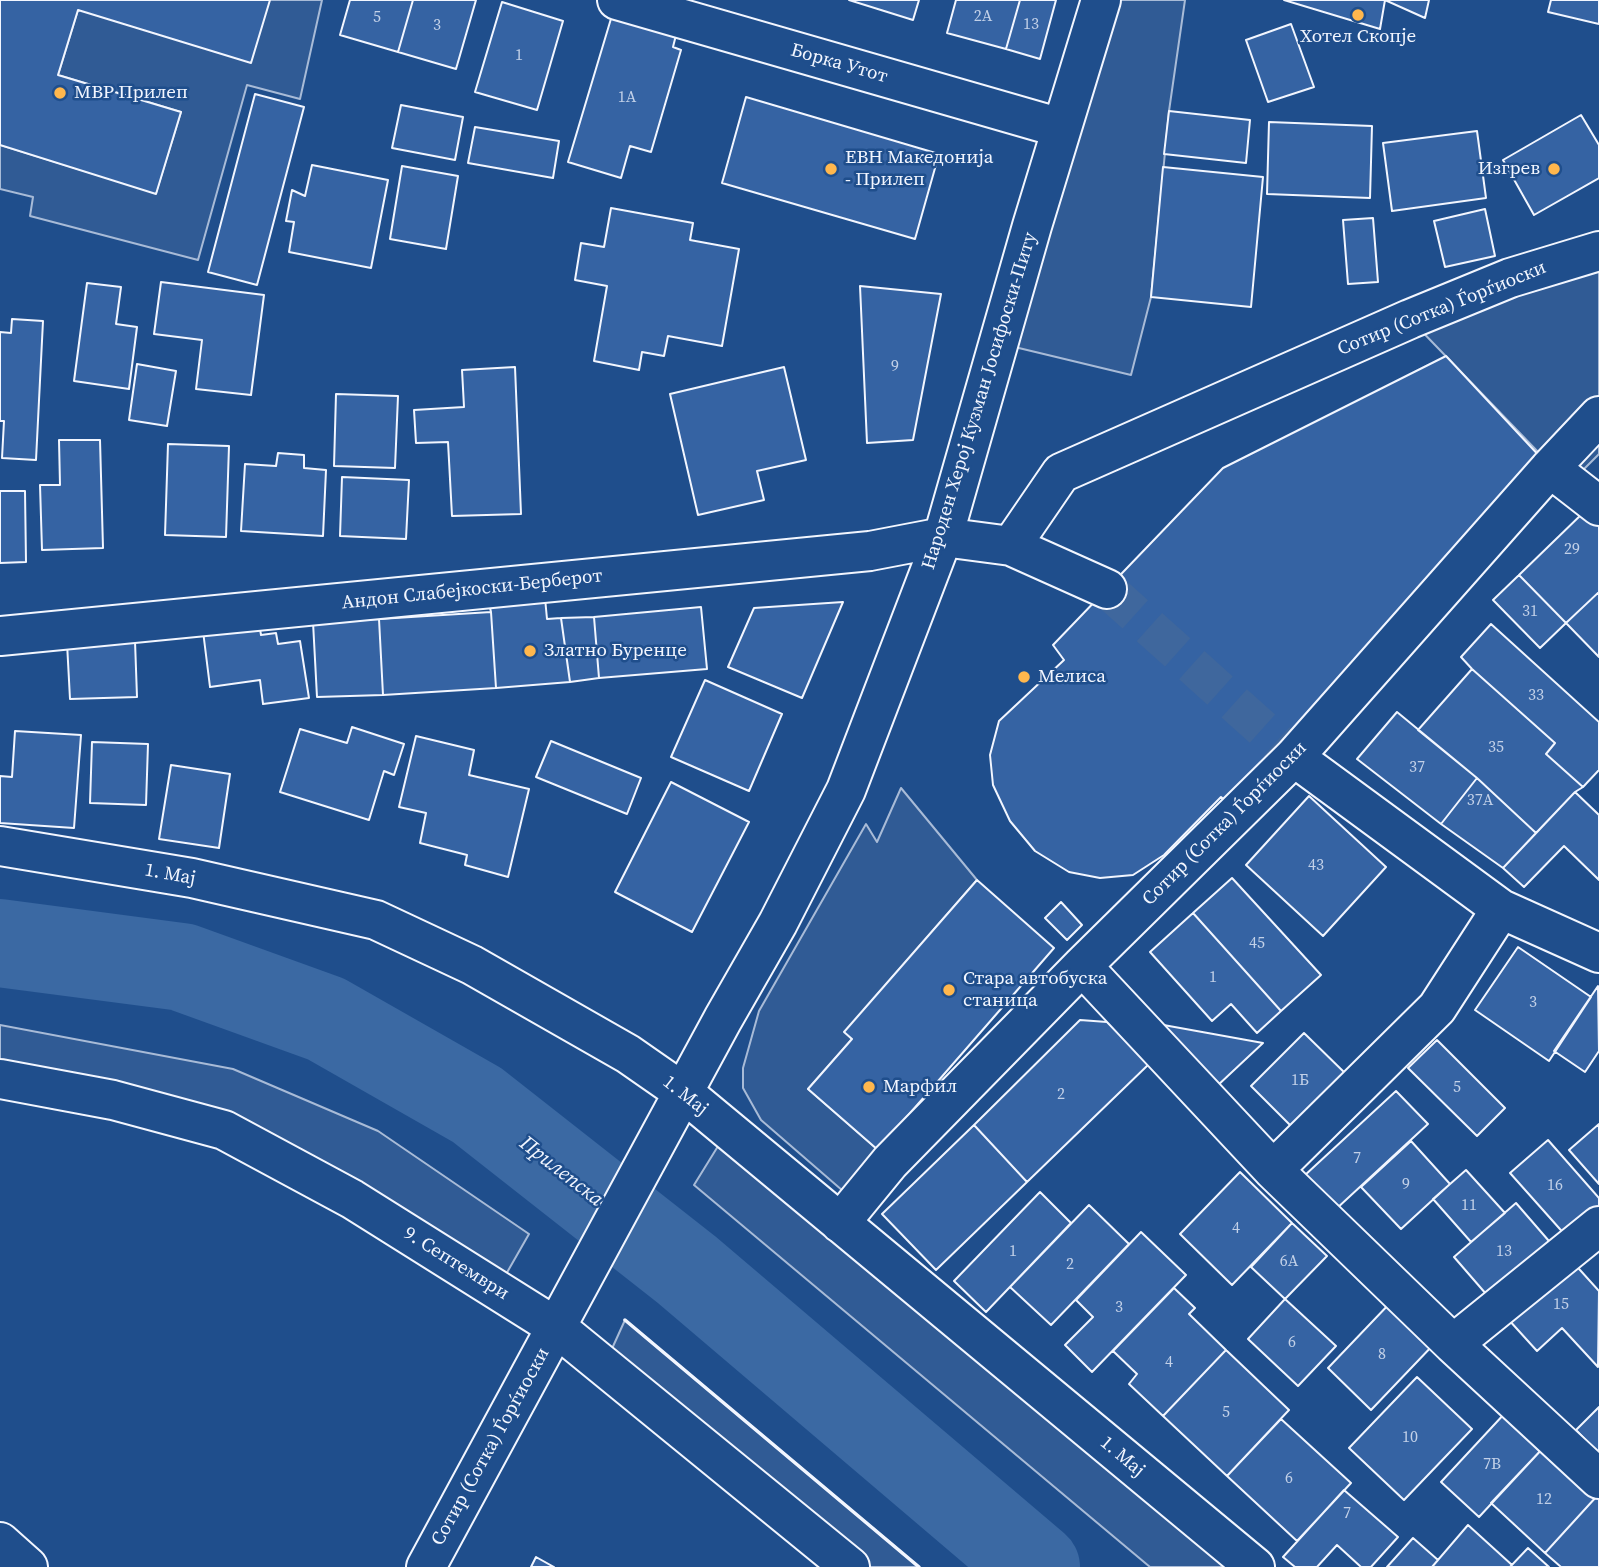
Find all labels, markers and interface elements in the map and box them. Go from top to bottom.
house number: 2А [974,7,992,27]
marker: Хотел Скопје [1350,7,1366,23]
house number: 5 [373,8,381,28]
house number: 13 [1023,15,1039,35]
house number: 3 [433,16,441,36]
place label: Хотел Скопје [1300,26,1416,48]
street label: Борка Утот [788,39,890,89]
house number: 1 [515,46,523,66]
place label: МВР Прилеп [74,82,188,104]
marker: МВР Прилеп [52,85,68,101]
house number: 1А [618,88,636,108]
place label: ЕВН Македонија - Прилеп [845,147,993,191]
place label: Изгрев [1478,158,1540,180]
marker: ЕВН Македонија - Прилеп [823,161,839,177]
marker: Изгрев [1546,161,1562,177]
street label: Народен Херој Кузман Јосифоски-Питу [918,230,1042,572]
street label: Сотир (Сотка) Ѓорѓиоски [1334,257,1550,361]
house number: 9 [891,357,899,377]
house number: 29 [1564,540,1580,560]
street label: Андон Слабејкоски-Берберот [340,565,604,615]
house number: 31 [1522,602,1538,622]
place label: Златно Буренце [544,640,687,662]
marker: Златно Буренце [522,643,538,659]
place label: Мелиса [1038,666,1106,688]
marker: Мелиса [1016,669,1032,685]
house number: 33 [1528,686,1544,706]
street label: Сотир (Сотка) Ѓорѓиоски [1138,737,1312,911]
house number: 35 [1488,738,1504,758]
house number: 37 [1409,758,1425,778]
house number: 37А [1467,791,1493,811]
house number: 43 [1308,856,1324,876]
street label: 1. Мај [143,859,197,891]
house number: 45 [1249,934,1265,954]
place label: Стара автобуска станица [963,968,1107,1012]
house number: 1 [1209,968,1217,988]
marker: Стара автобуска станица [941,982,957,998]
house number: 3 [1529,993,1537,1013]
street label: 1. Мај [658,1071,712,1121]
house number: 1Б [1291,1071,1309,1091]
place label: Марфил [883,1076,957,1098]
house number: 5 [1453,1078,1461,1098]
marker: Марфил [861,1079,877,1095]
house number: 2 [1057,1085,1065,1105]
water label: Прилепска [514,1131,608,1213]
house number: 7 [1353,1149,1361,1169]
house number: 9 [1402,1175,1410,1195]
house number: 16 [1547,1176,1563,1196]
house number: 11 [1461,1196,1477,1216]
house number: 4 [1232,1219,1240,1239]
street label: 9. Септември [399,1223,513,1305]
house number: 1 [1009,1242,1017,1262]
house number: 13 [1496,1242,1512,1262]
house number: 6А [1280,1252,1298,1272]
house number: 2 [1066,1255,1074,1275]
house number: 15 [1553,1295,1569,1315]
house number: 3 [1115,1298,1123,1318]
house number: 6 [1288,1333,1296,1353]
street label: Сотир (Сотка) Ѓорѓиоски [427,1344,555,1550]
house number: 8 [1378,1345,1386,1365]
house number: 4 [1165,1353,1173,1373]
house number: 5 [1222,1403,1230,1423]
house number: 10 [1402,1428,1418,1448]
street label: 1. Мај [1095,1432,1149,1482]
house number: 7В [1483,1455,1501,1475]
house number: 6 [1285,1469,1293,1489]
house number: 12 [1536,1490,1552,1510]
house number: 7 [1343,1504,1351,1524]

